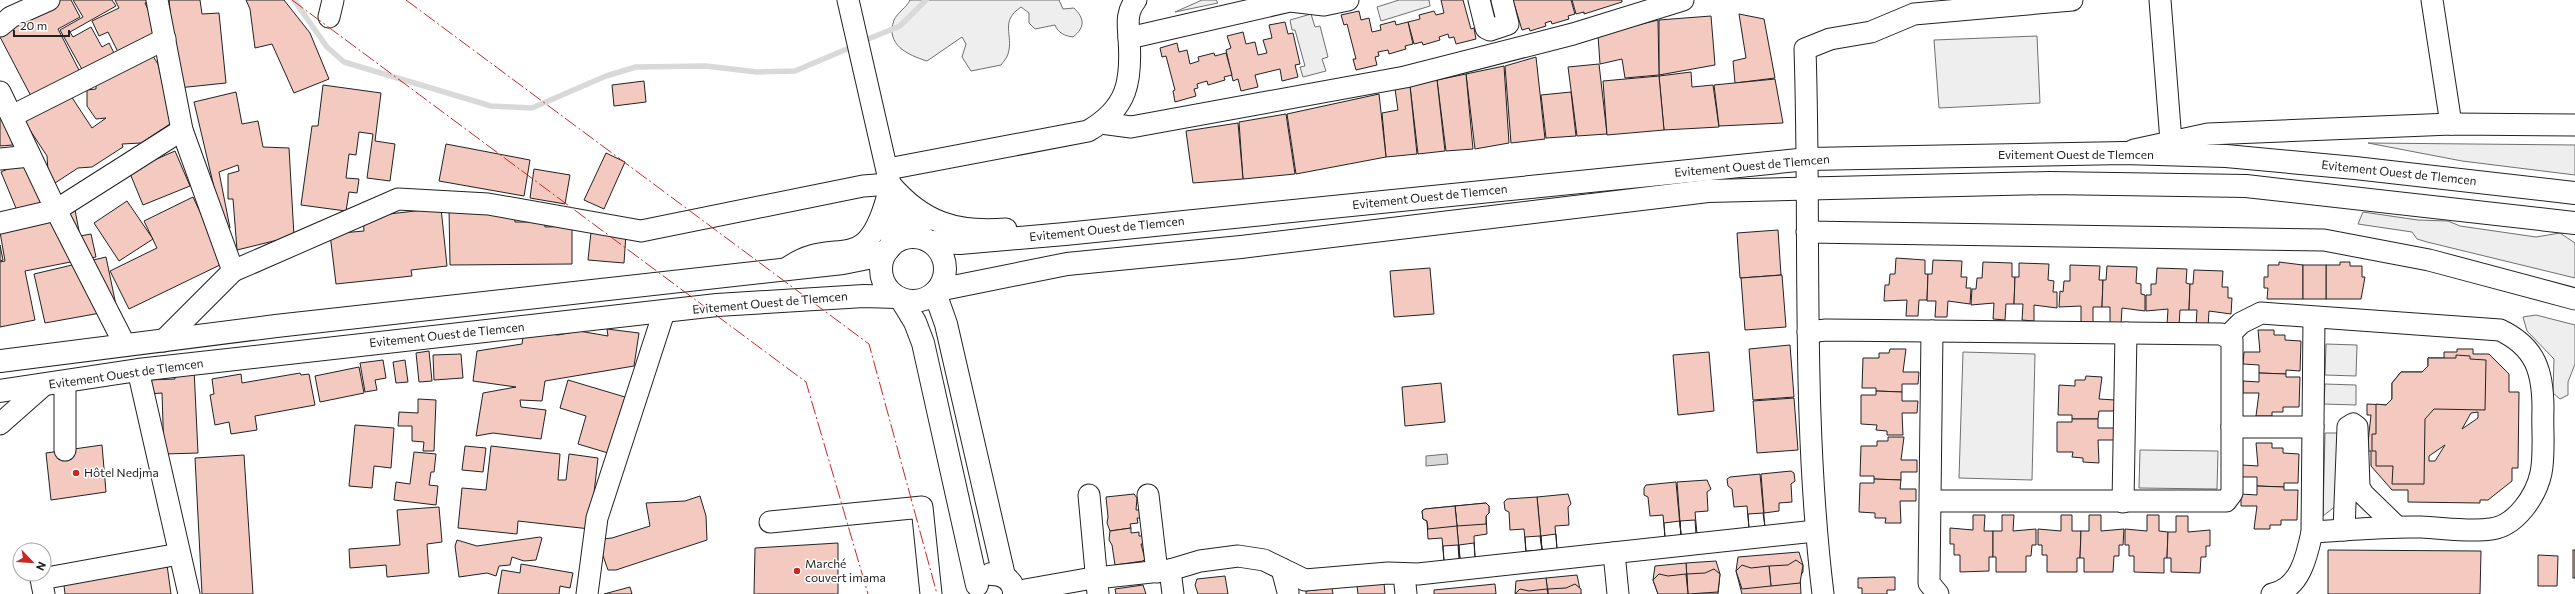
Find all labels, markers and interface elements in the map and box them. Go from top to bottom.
scale bar [14,12,69,38]
text: 20 m [20,18,47,32]
street label: Evitement Ouest de Tlemcen [1998,147,2154,161]
street label: Evitement Ouest de Tlemcen [1674,151,1830,179]
street label: Evitement Ouest de Tlemcen [2321,157,2477,187]
street label: Evitement Ouest de Tlemcen [1352,181,1508,211]
street label: Evitement Ouest de Tlemcen [1029,213,1185,243]
street label: Evitement Ouest de Tlemcen [692,288,848,316]
street label: Evitement Ouest de Tlemcen [369,319,525,349]
street label: Evitement Ouest de Tlemcen [48,355,204,391]
place label: Hôtel Nedjma [84,465,159,479]
marker: Hôtel Nedjma [71,468,81,478]
north arrow [12,542,52,582]
place label: Marché couvert imama [805,556,886,584]
text: N [34,560,49,573]
marker: Marché couvert imama [792,566,802,576]

